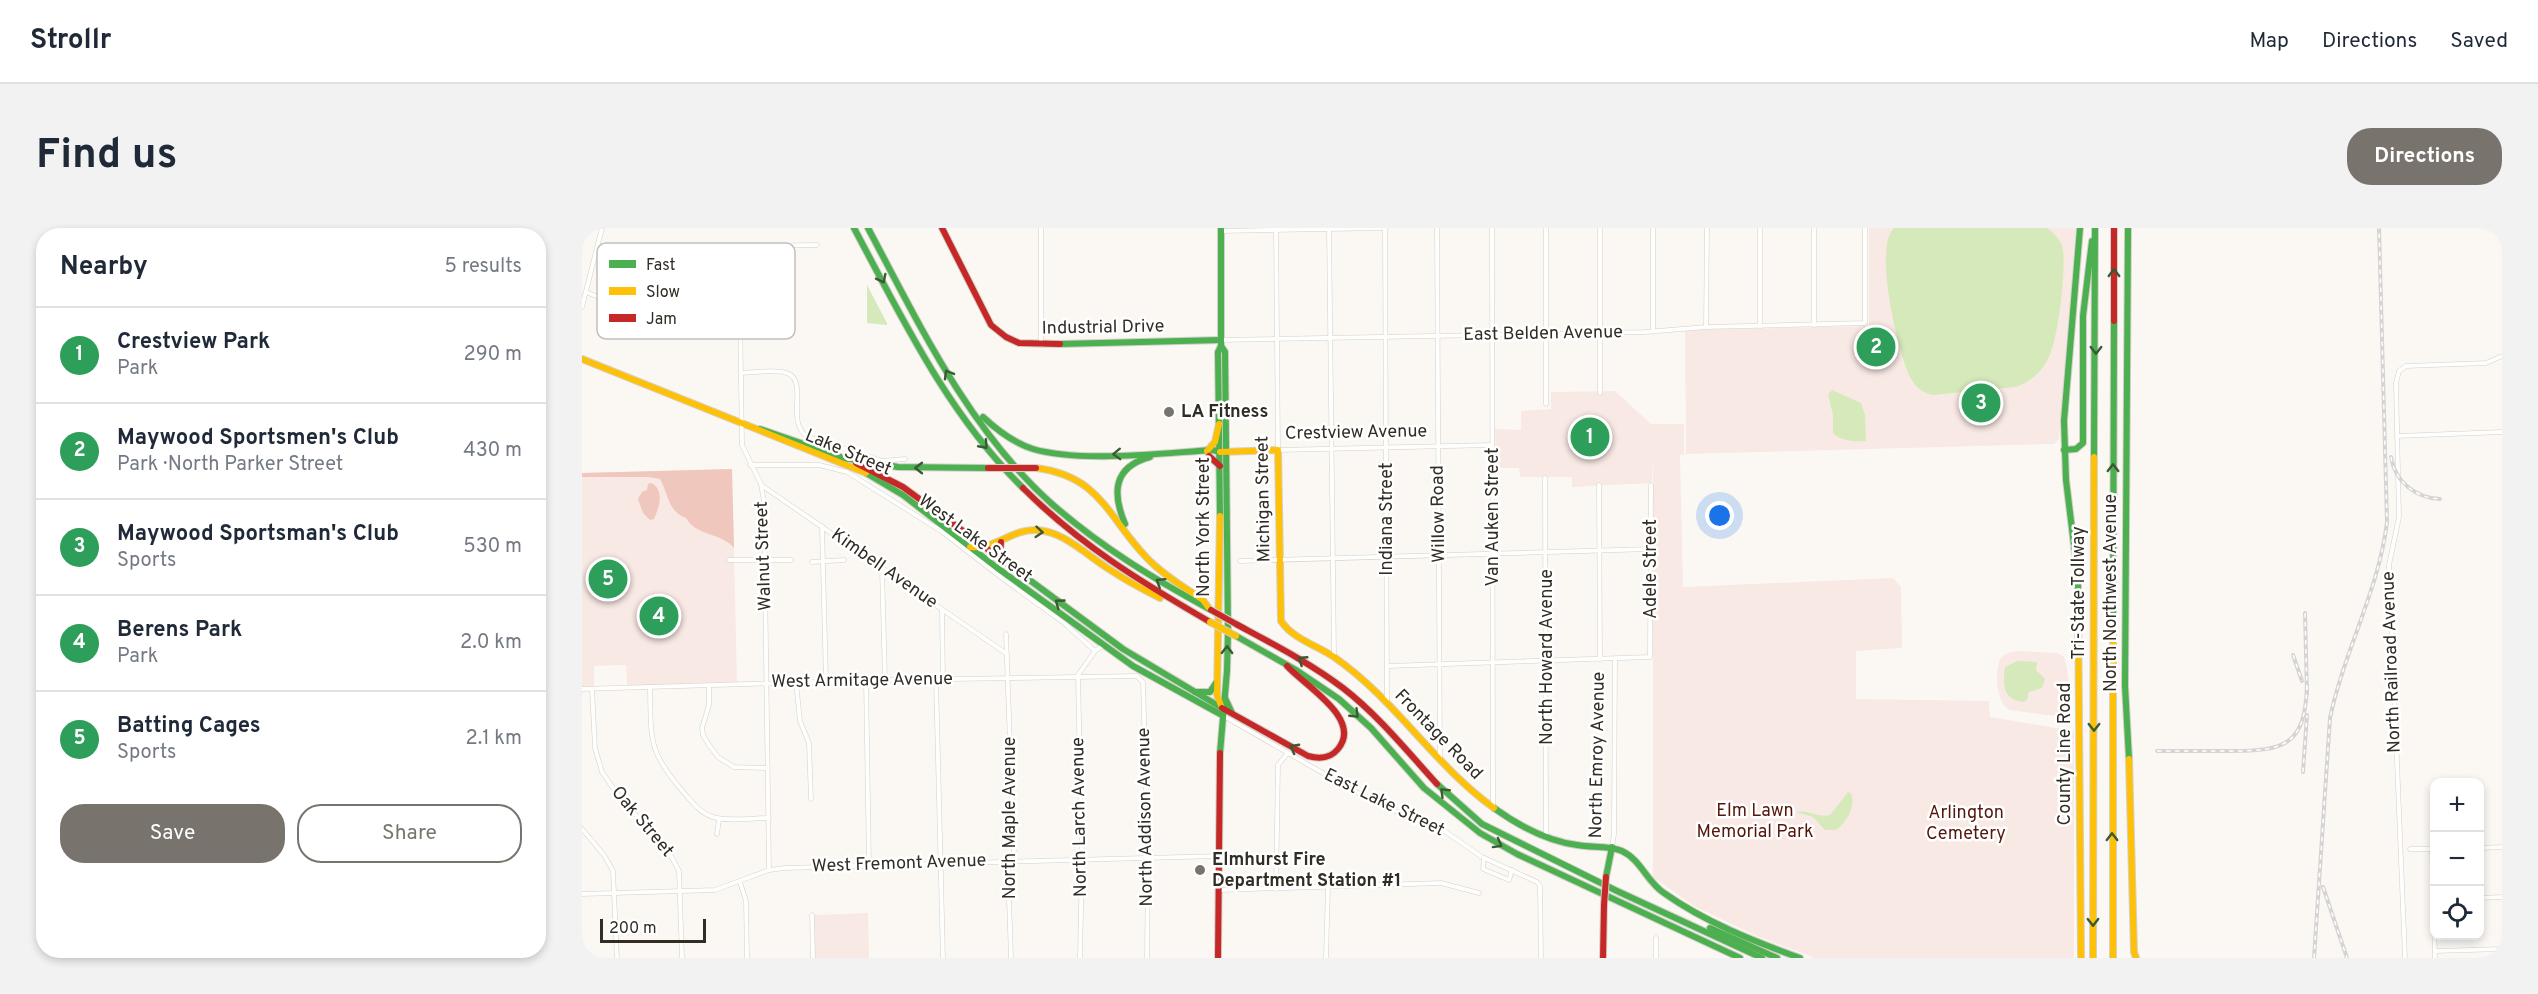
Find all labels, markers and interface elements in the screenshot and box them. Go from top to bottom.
text: Strollr [30,23,112,59]
text: Map [2249,28,2289,55]
text: Directions [2322,28,2417,55]
text: Saved [2450,28,2508,55]
button: Directions [2347,128,2502,185]
text: Find us [36,130,177,183]
legend [597,243,795,339]
text: Nearby [60,251,148,284]
text: 5 results [445,254,522,280]
text: Fast [646,256,676,276]
one-way arrow [2108,268,2120,277]
one-way arrow [874,273,886,284]
text: Slow [646,283,680,303]
text: Jam [646,310,677,330]
street label: Industrial Drive [1041,315,1165,341]
street label: East Belden Avenue [1463,321,1623,347]
pin: 2 [1856,324,1896,370]
text: Crestview Park [117,329,270,356]
text: 1 [76,342,84,368]
text: 290 m [464,342,522,368]
one-way arrow [2090,345,2102,354]
text: Park [117,356,158,382]
one-way arrow [944,370,955,380]
pin: 3 [1962,380,2000,426]
place label: LA Fitness [1181,401,1268,424]
marker: LA Fitness [1162,405,1176,419]
pin: 1 [1570,414,1610,460]
street label: Crestview Avenue [1285,420,1427,446]
street label: Lake Street [801,424,895,482]
text: Maywood Sportsmen's Club [117,425,399,452]
street label: Michigan Street [1251,435,1277,563]
text: 2 [73,438,86,464]
text: 430 m [463,438,522,464]
one-way arrow [977,438,988,449]
one-way arrow [1112,448,1121,460]
street label: Van Auken Street [1482,448,1505,586]
text: Park · North Parker Street [117,452,343,478]
street label: North York Street [1193,457,1216,597]
one-way arrow [915,462,924,475]
street label: Indiana Street [1376,462,1399,576]
one-way arrow [2107,463,2119,472]
street label: Willow Road [1427,465,1451,563]
street label: West Lake Street [913,490,1037,588]
street label: North Northwest Avenue [2100,494,2123,692]
street label: Walnut Street [751,501,777,611]
your location [1705,501,1734,530]
street label: Adele Street [1640,519,1663,619]
text: Maywood Sportsman's Club [117,521,399,548]
street label: Kimbell Avenue [826,524,942,614]
one-way arrow [1034,525,1043,538]
street label: Tri-State Tollway [2068,526,2091,660]
text: 3 [74,534,86,560]
text: 530 m [463,534,522,560]
text: Sports [117,548,177,574]
pin: 5 [588,556,628,602]
street label: North Howard Avenue [1536,569,1559,745]
street label: North Railroad Avenue [2377,571,2407,753]
one-way arrow [1156,577,1166,589]
pin: 4 [640,594,679,638]
one-way arrow [1055,599,1066,610]
text: Berens Park [117,617,242,644]
text: 4 [73,630,86,656]
text: 2.0 km [460,630,522,656]
text: Park [117,644,158,670]
one-way arrow [1221,646,1233,655]
one-way arrow [1298,655,1308,667]
street label: West Armitage Avenue [771,668,953,694]
street label: North Emroy Avenue [1585,671,1611,839]
street label: County Line Road [2054,683,2077,825]
street label: Frontage Road [1389,685,1487,785]
one-way arrow [1348,707,1358,718]
text: Batting Cages [117,713,261,740]
one-way arrow [2087,722,2100,731]
text: 5 [73,726,86,752]
text: 2.1 km [465,726,522,752]
street label: North Addison Avenue [1133,727,1159,907]
street label: North Maple Avenue [999,737,1022,899]
street label: North Larch Avenue [1067,737,1093,897]
text: Sports [117,740,177,766]
one-way arrow [1289,744,1300,755]
street label: East Lake Street [1320,764,1448,842]
map controls [2430,778,2484,940]
button: + [2430,778,2484,832]
street label: Oak Street [606,782,678,862]
one-way arrow [1440,788,1450,799]
park label: Elm Lawn Memorial Park [1697,800,1813,844]
park label: Arlington Cemetery [1926,802,2006,846]
button: Save [60,804,285,863]
button: Share [297,804,522,863]
one-way arrow [2106,832,2118,841]
button: − [2430,832,2484,886]
one-way arrow [1492,837,1503,849]
street label: West Fremont Avenue [811,849,987,879]
place label: Elmhurst Fire Department Station #1 [1212,849,1401,893]
marker: Elmhurst Fire Department Station #1 [1193,863,1207,877]
button: locate [2430,886,2484,940]
scale bar [600,916,706,944]
one-way arrow [2087,917,2099,926]
text: 200 m [609,919,657,939]

